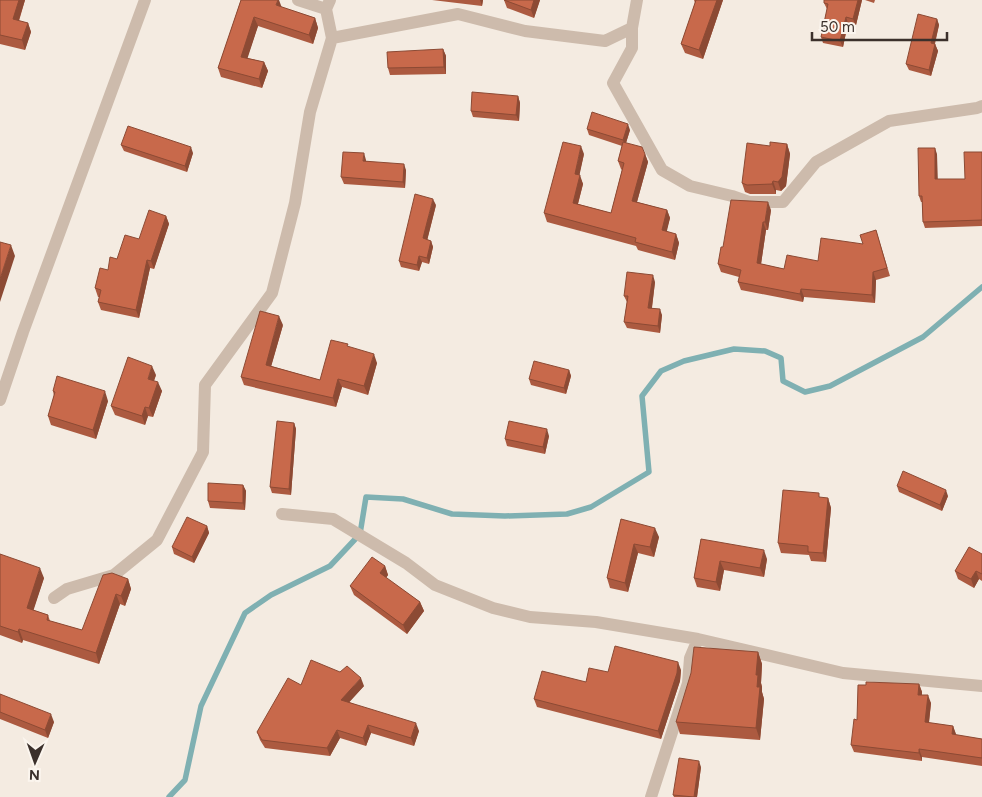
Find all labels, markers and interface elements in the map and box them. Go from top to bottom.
scale bar [812,10,947,42]
text: 50 m [820,18,855,36]
north arrow [10,737,60,787]
text: N [29,766,40,783]

